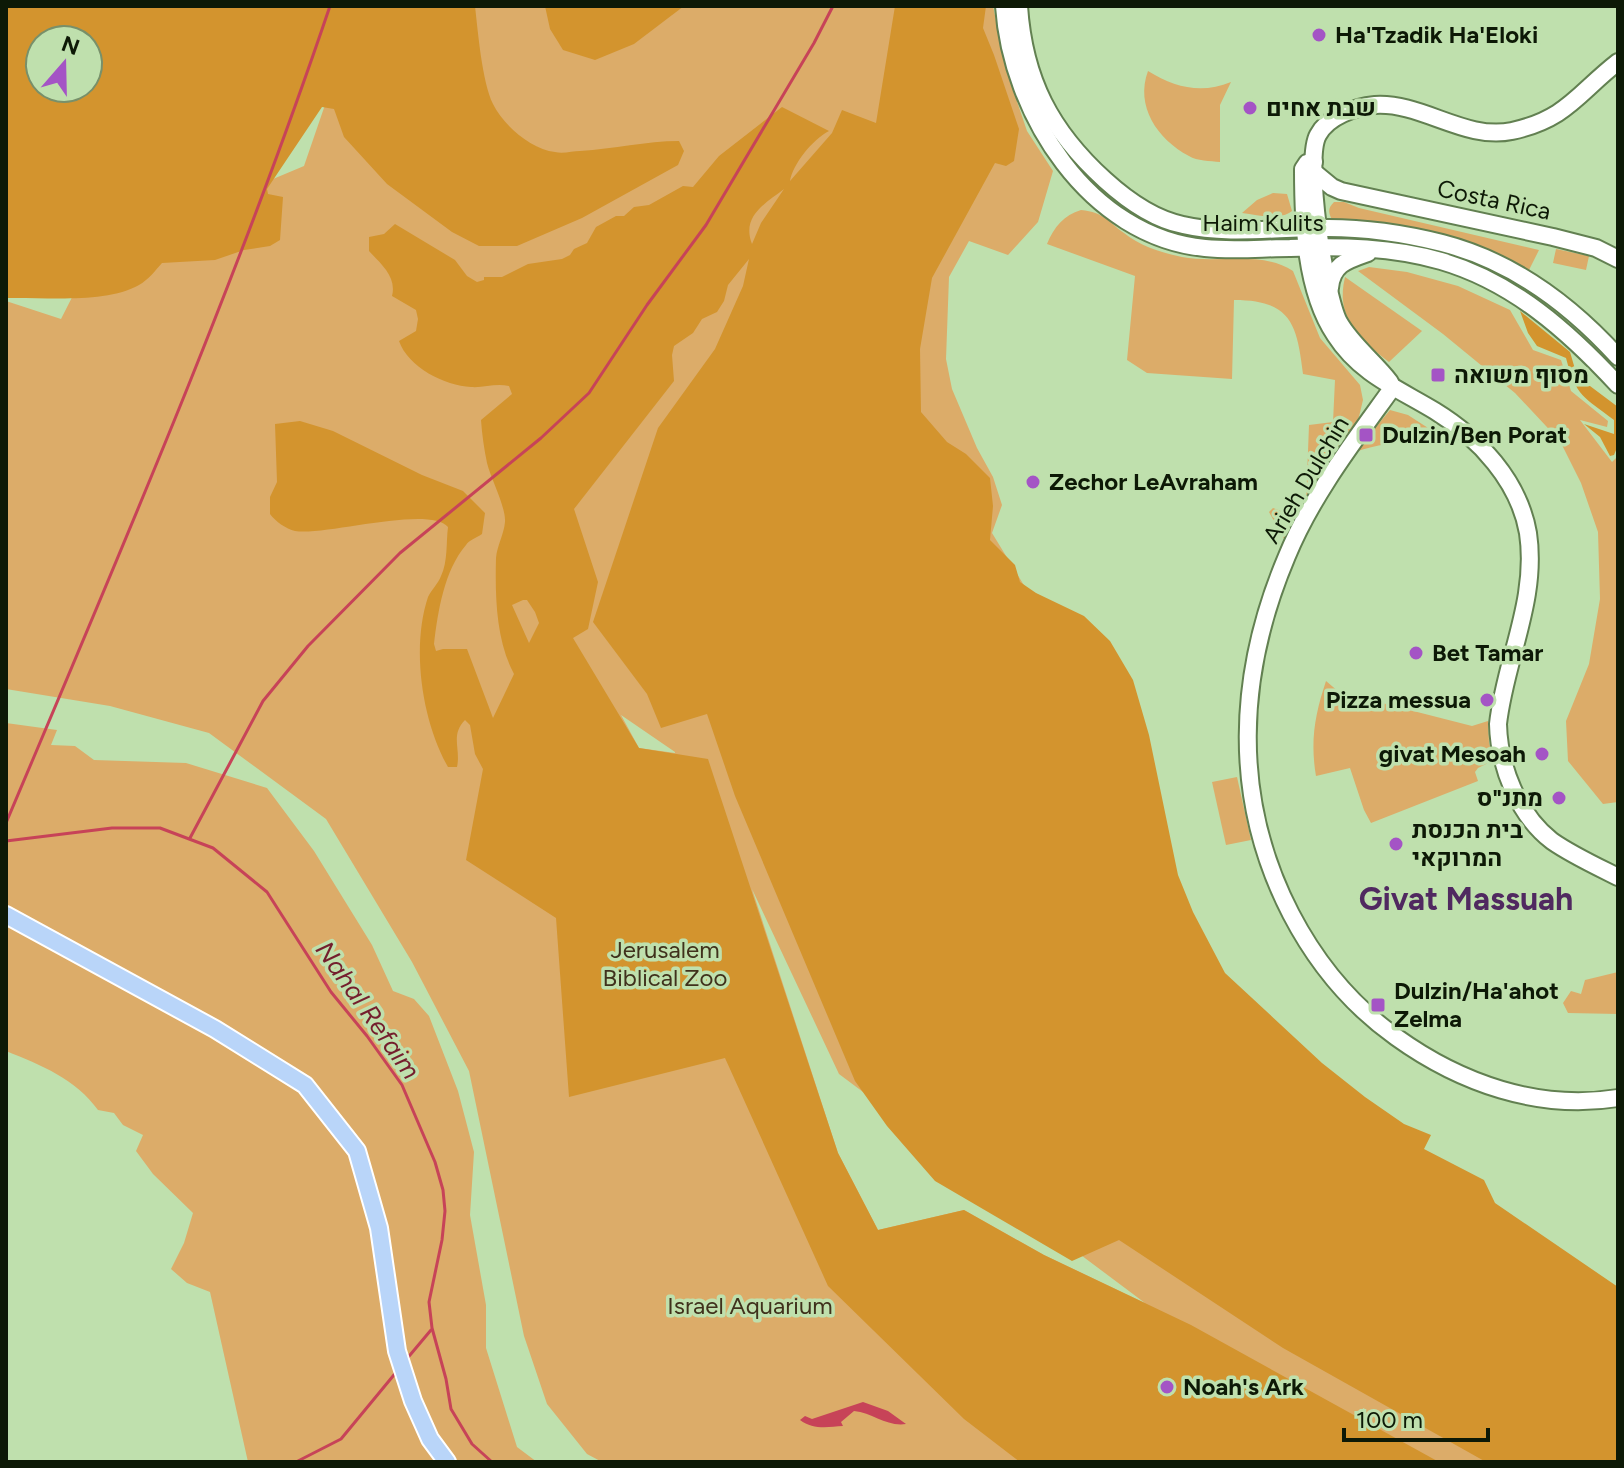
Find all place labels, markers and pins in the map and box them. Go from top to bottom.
place label: Ha'Tzadik Ha'Eloki [1335,20,1538,49]
marker: Ha'Tzadik Ha'Eloki [1310,26,1328,44]
place label: שבת אחים [1266,93,1376,122]
marker: שבת אחים [1241,99,1259,117]
place label: מסוף משואה [1454,360,1589,389]
marker: מסוף משואה [1429,366,1447,384]
place label: Dulzin/Ben Porat [1382,420,1567,449]
marker: Dulzin/Ben Porat [1357,426,1375,444]
place label: Zechor LeAvraham [1049,467,1258,496]
marker: Zechor LeAvraham [1024,473,1042,491]
place label: Bet Tamar [1432,638,1543,667]
marker: Bet Tamar [1407,644,1425,662]
place label: Pizza messua [1326,685,1471,714]
marker: Pizza messua [1478,691,1496,709]
place label: givat Mesoah [1379,739,1526,768]
marker: givat Mesoah [1533,745,1551,763]
place label: מתנ"ס [1477,783,1543,812]
marker: מתנ"ס [1550,789,1568,807]
place label: בית הכנסת המרוקאי [1412,815,1523,872]
marker: בית הכנסת המרוקאי [1387,835,1405,853]
place label: Dulzin/Ha'ahot Zelma [1394,976,1559,1033]
marker: Dulzin/Ha'ahot Zelma [1369,996,1387,1014]
place label: Noah's Ark [1183,1372,1304,1401]
marker: Noah's Ark [1158,1378,1176,1396]

